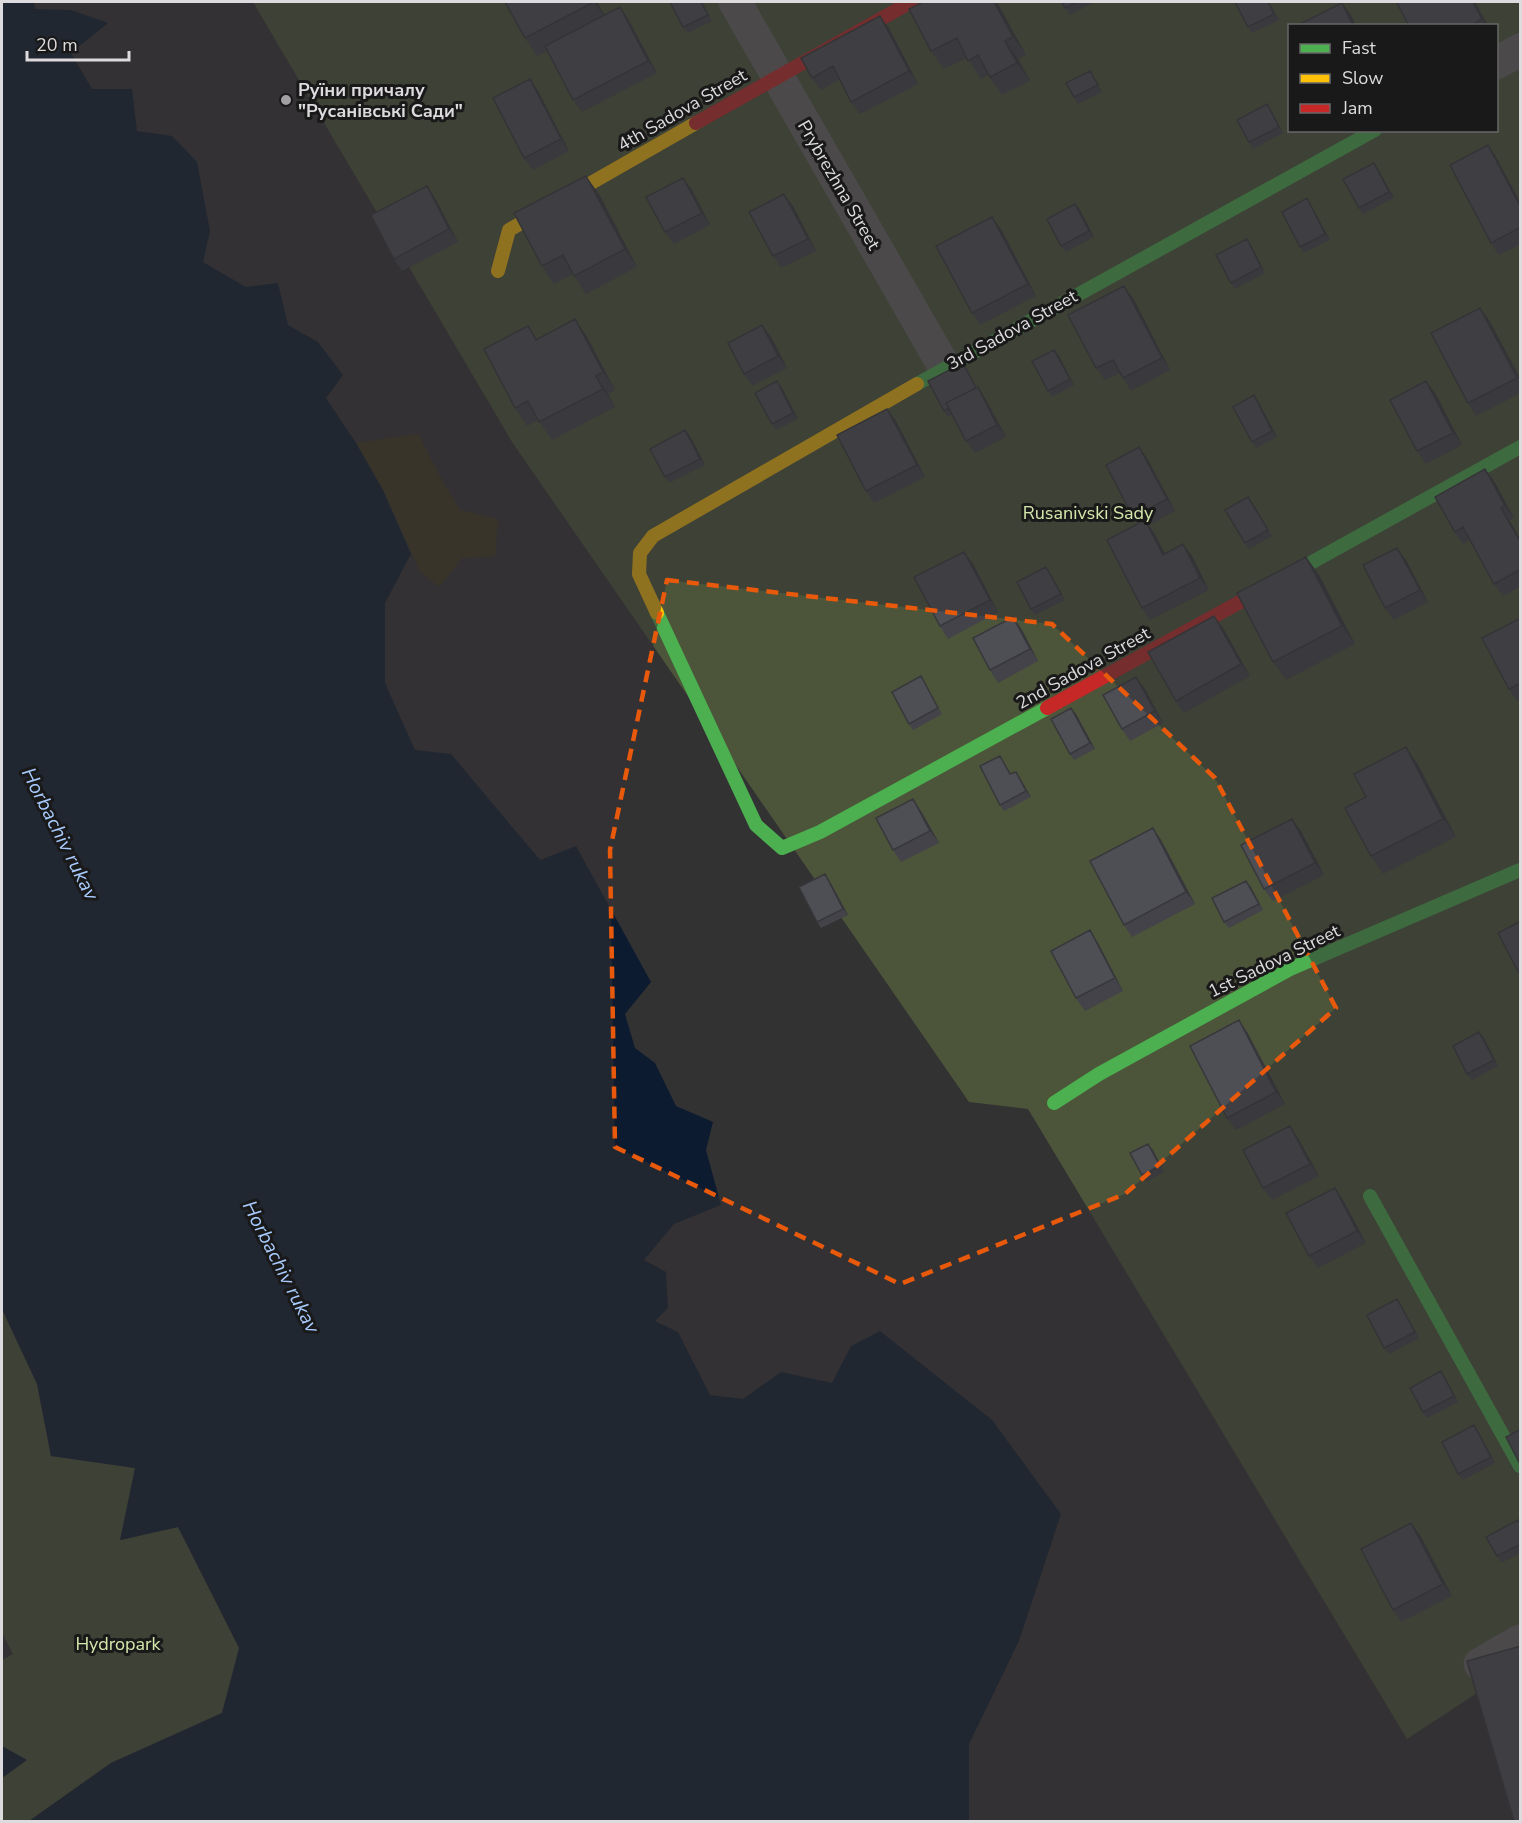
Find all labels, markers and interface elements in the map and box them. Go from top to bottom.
scale bar [27,24,129,62]
legend [1288,24,1498,132]
text: 20 m [36,33,78,57]
text: Fast [1342,36,1377,60]
street label: 4th Sadova Street [613,63,752,157]
text: Slow [1342,66,1383,90]
place label: Руїни причалу "Русанівські Сади" [298,78,463,123]
marker: Руїни причалу "Русанівські Сади" [279,93,293,107]
text: Jam [1341,96,1373,120]
street label: Prybrezhna Street [792,116,886,255]
street label: 3rd Sadova Street [943,284,1082,376]
park label: Rusanivski Sady [1023,501,1154,525]
street label: 2nd Sadova Street [1012,621,1155,715]
water label: Horbachiv rukav [15,763,105,906]
street label: 1st Sadova Street [1204,918,1344,1003]
water label: Horbachiv rukav [236,1196,326,1339]
park label: Hydropark [75,1632,162,1656]

